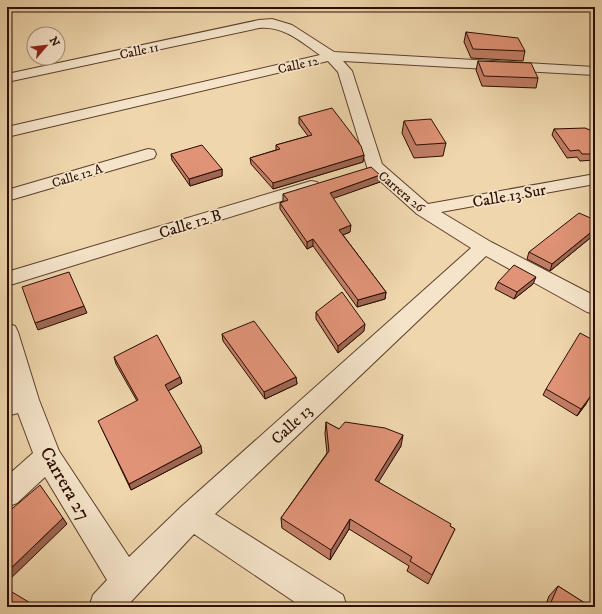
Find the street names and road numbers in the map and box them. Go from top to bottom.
street label: Calle 11 [118,39,160,63]
street label: Calle 12 [276,52,321,77]
street label: Calle 12 A [50,160,105,191]
street label: Carrera 26 [375,168,429,217]
street label: Calle 13 Sur [471,180,548,212]
street label: Calle 12 B [157,205,224,243]
street label: Calle 13 [267,401,316,449]
street label: Carrera 27 [35,443,95,524]

